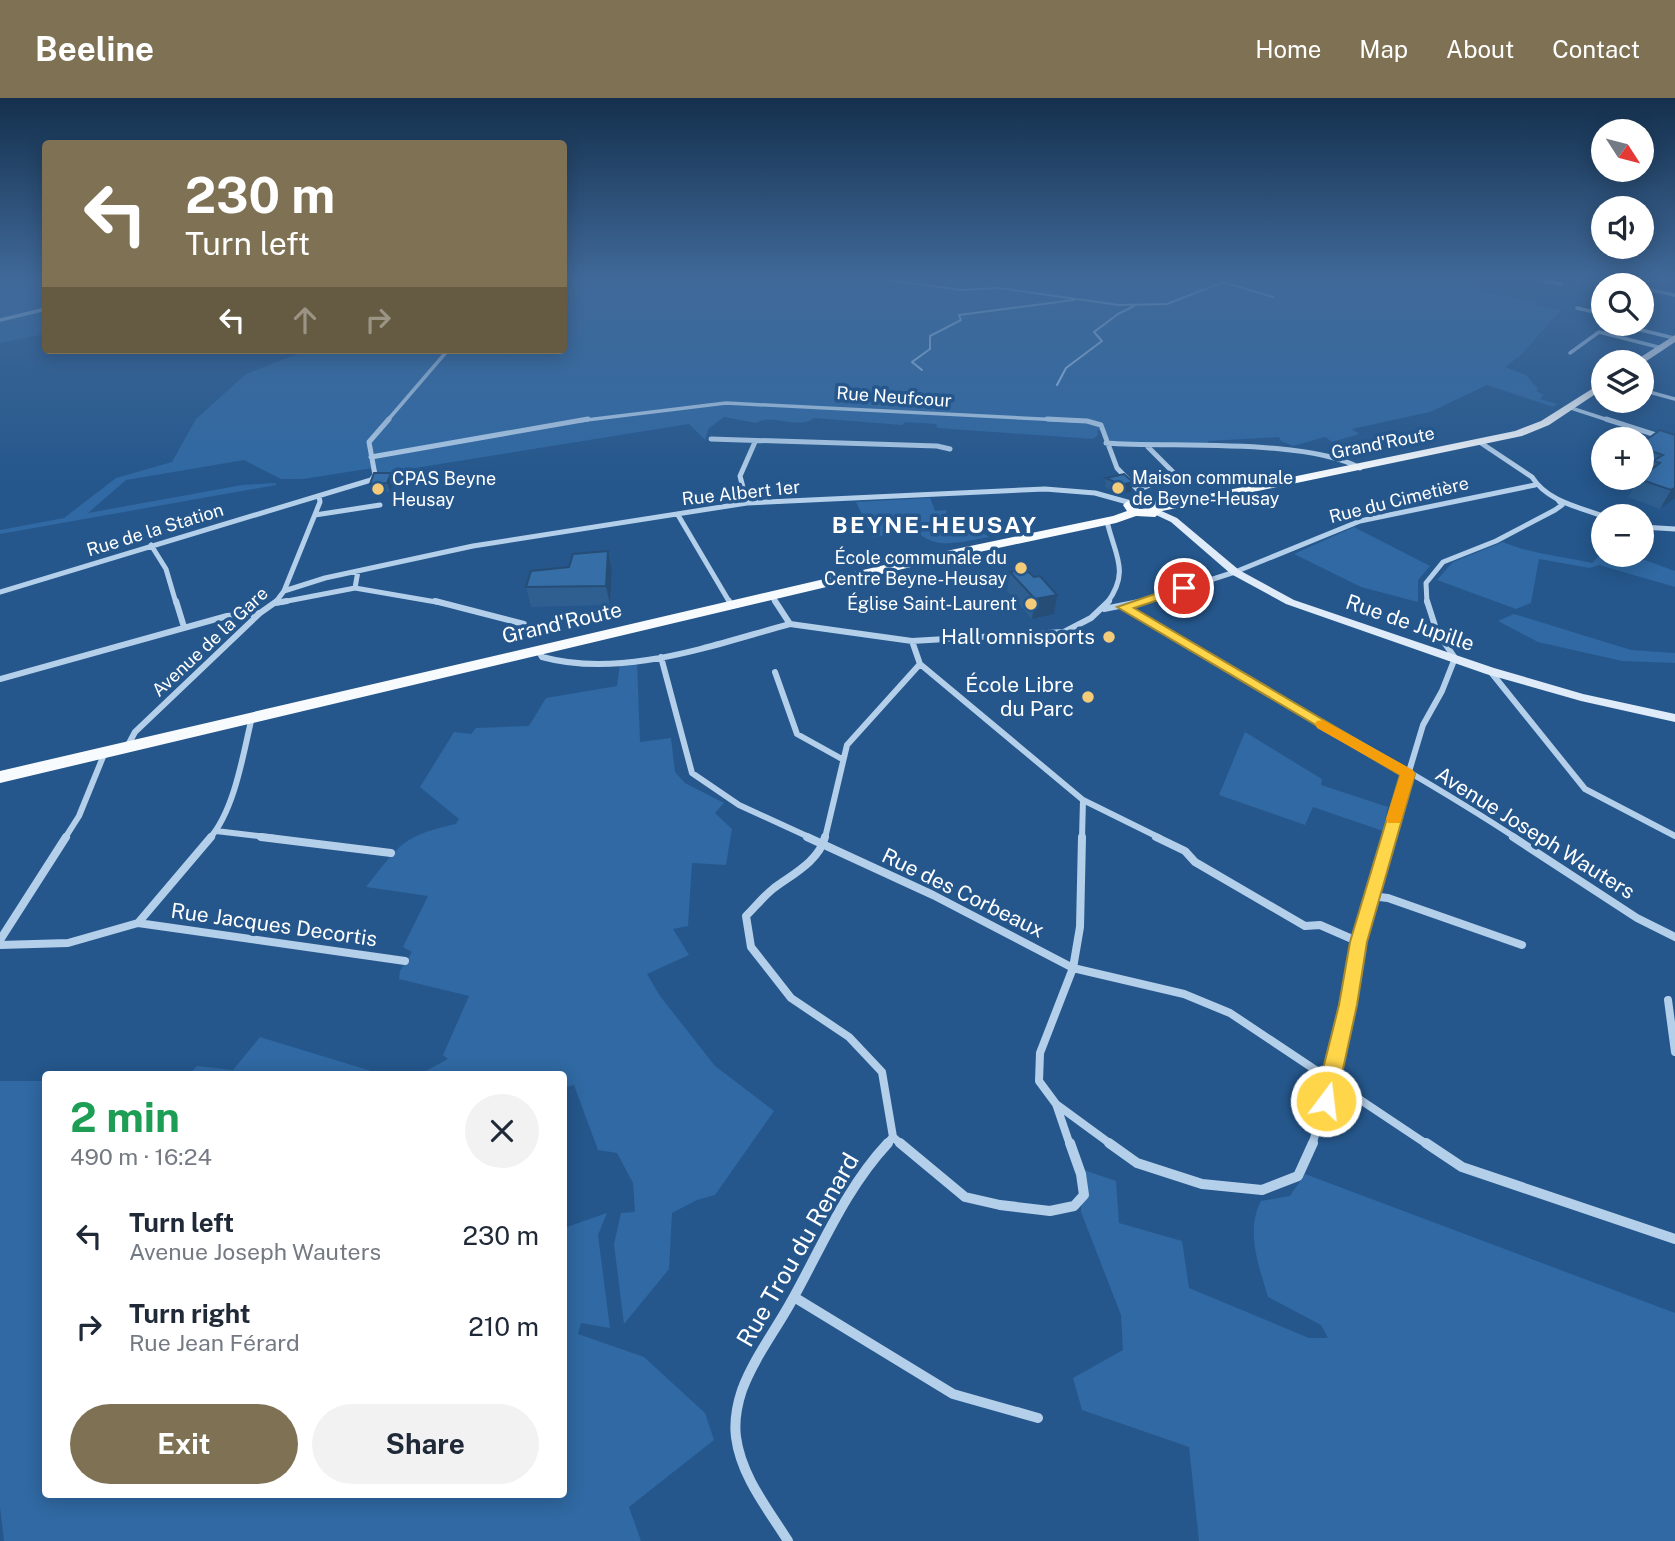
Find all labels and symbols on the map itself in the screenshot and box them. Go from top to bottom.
north arrow [1591,119,1654,182]
street label: Rue Neufcour [836,382,952,411]
street label: Grand'Route [1329,422,1436,463]
place label: Maison communale de Beyne-Heusay [1132,467,1293,509]
place label: CPAS Beyne Heusay [392,468,496,510]
street label: Rue du Cimetière [1327,472,1471,527]
street label: Rue Albert 1er [681,476,801,509]
marker: Maison communale de Beyne-Heusay [1110,480,1126,496]
marker: CPAS Beyne Heusay [370,481,386,497]
street label: Rue de la Station [84,499,226,560]
district label: BEYNE-HEUSAY [832,511,1038,538]
place label: École communale du Centre Beyne-Heusay [824,546,1007,589]
pin [1154,558,1214,618]
marker: École communale du Centre Beyne-Heusay [1013,560,1029,576]
street label: Avenue de la Gare [147,582,272,701]
street label: Rue de Jupille [1343,589,1478,656]
place label: Église Saint-Laurent [847,592,1017,614]
marker: Église Saint-Laurent [1023,596,1039,612]
street label: Grand'Route [500,597,624,648]
place label: Hall omnisports [941,624,1095,649]
marker: Hall omnisports [1101,629,1117,645]
place label: École Libre du Parc [965,672,1074,721]
marker: École Libre du Parc [1080,689,1096,705]
street label: Avenue Joseph Wauters [1431,761,1640,904]
street label: Rue des Corbeaux [878,842,1048,943]
street label: Rue Jacques Decortis [169,898,379,951]
position arrow [1289,1064,1363,1138]
street label: Rue Trou du Renard [730,1148,864,1351]

